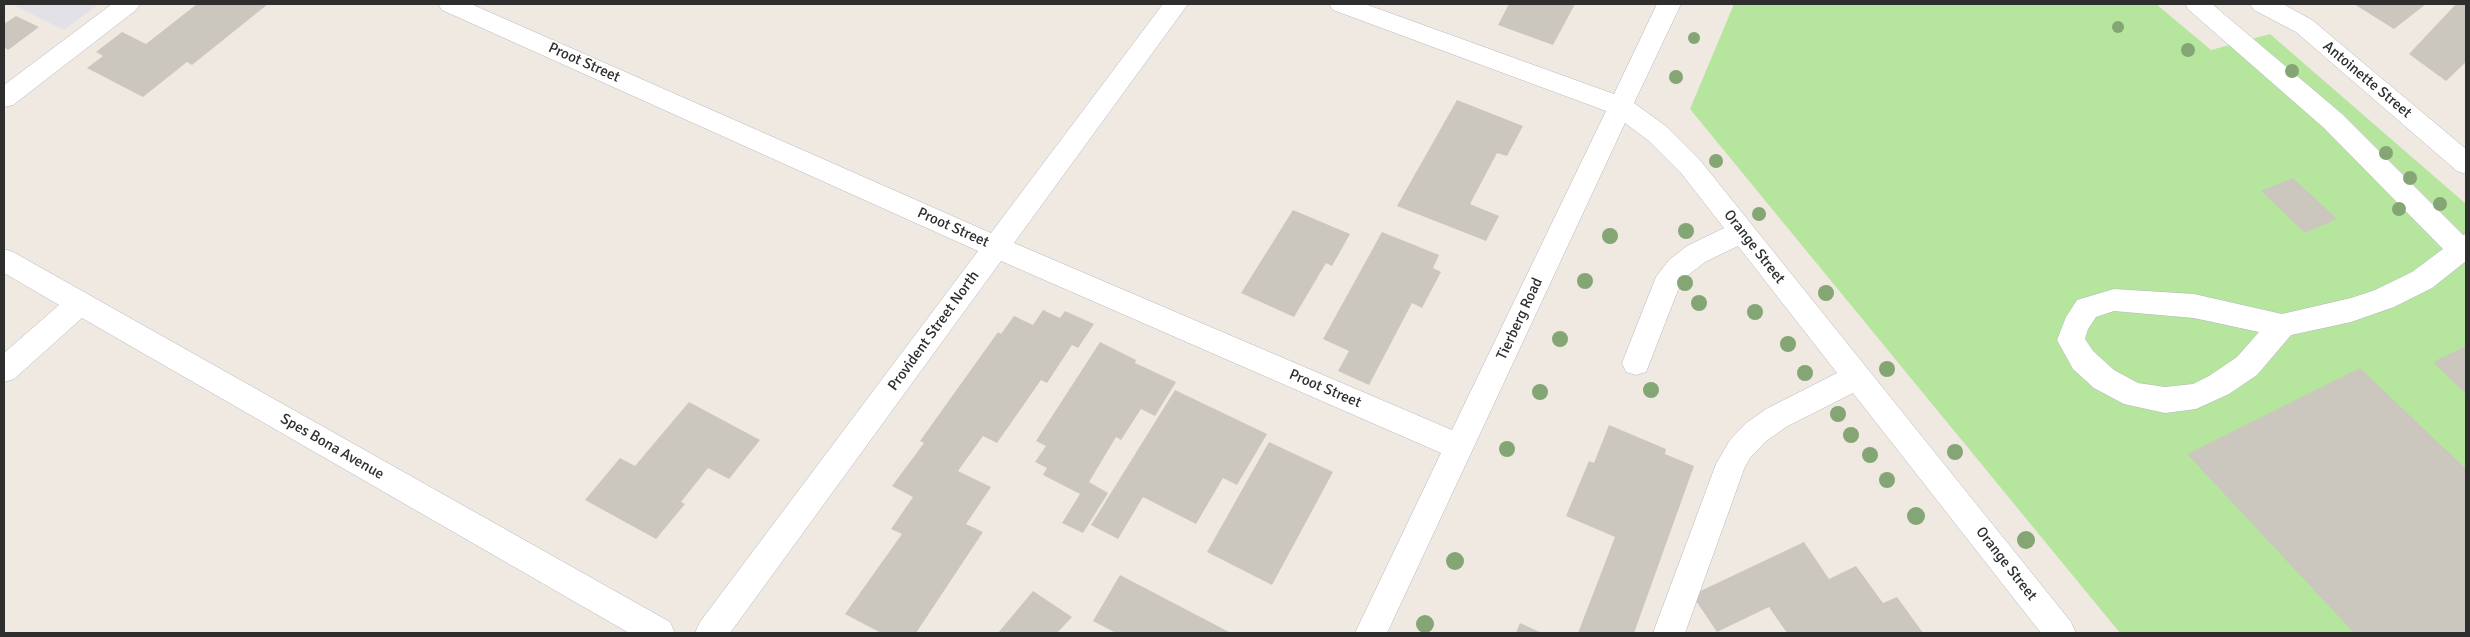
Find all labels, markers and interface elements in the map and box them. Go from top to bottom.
street label: Antoinette Street [2319,38,2415,122]
street label: Proot Street [545,39,623,87]
street label: Proot Street [914,204,992,252]
street label: Orange Street [1720,206,1788,288]
street label: Provident Street North [884,268,984,394]
street label: Tierberg Road [1493,275,1547,363]
street label: Proot Street [1286,366,1364,412]
street label: Spes Bona Avenue [277,410,387,484]
street label: Orange Street [1972,523,2040,605]

